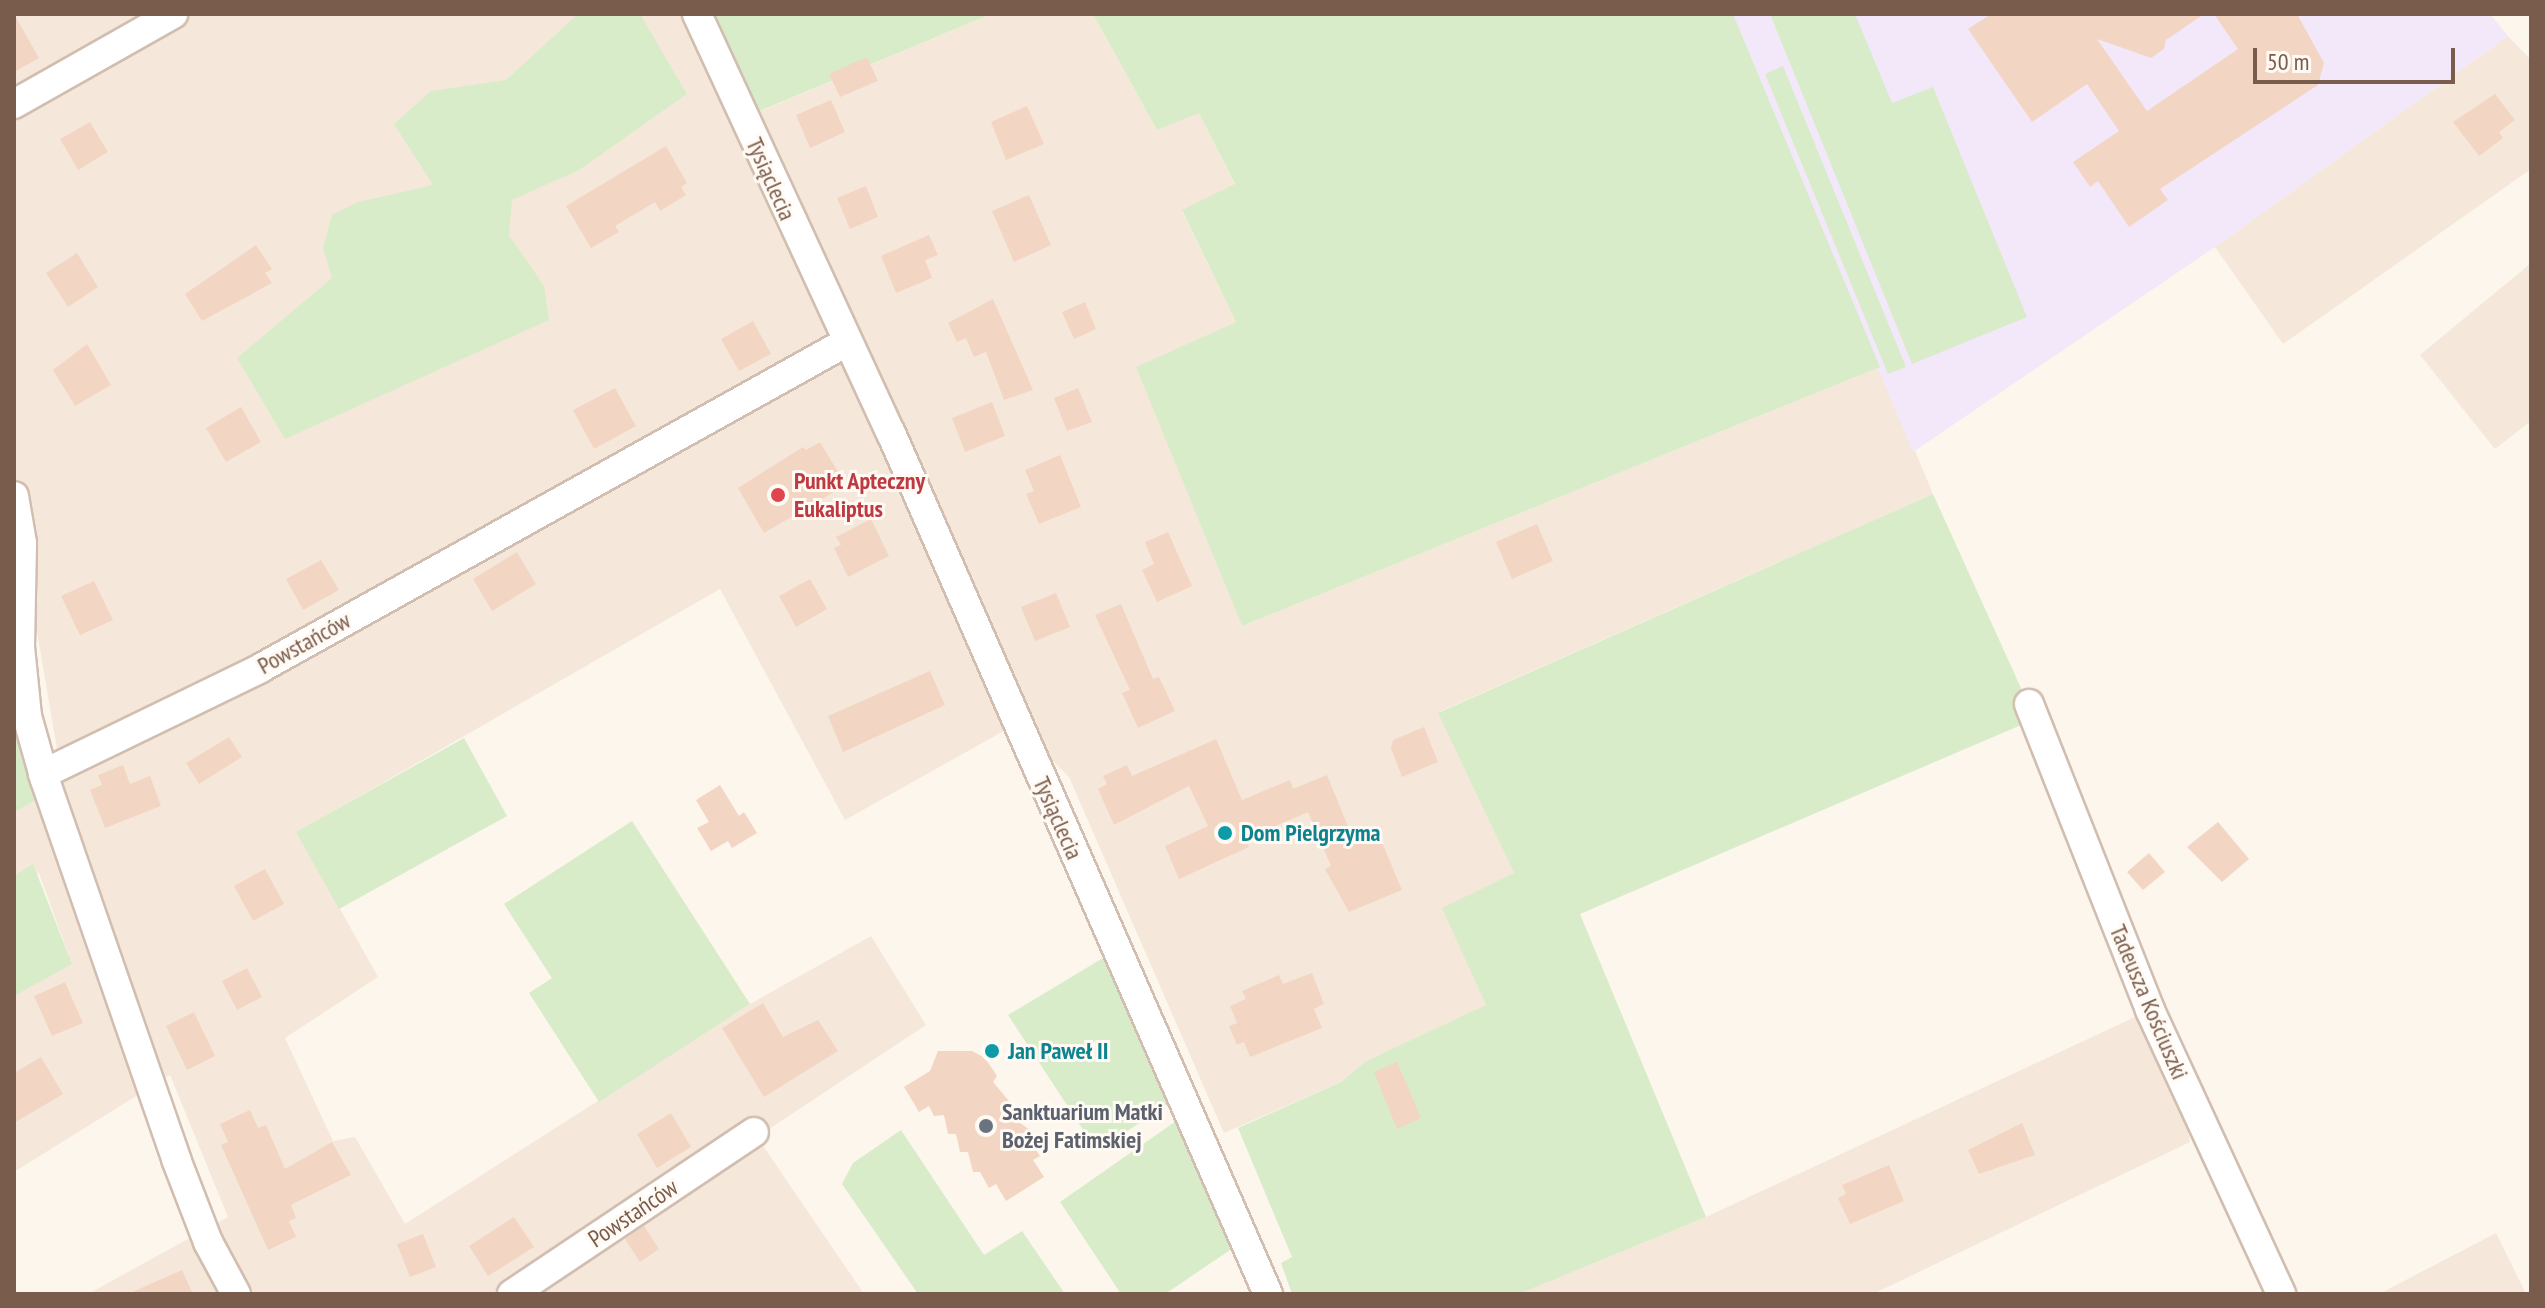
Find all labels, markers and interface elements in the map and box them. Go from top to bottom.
scale bar [2257,32,2459,82]
text: 50 m [2267,46,2309,77]
street label: Tysiąclecia [740,133,802,225]
place label: Punkt Apteczny Eukaliptus [794,467,926,523]
marker: Punkt Apteczny Eukaliptus [769,486,787,504]
street label: Powstańców [253,606,355,680]
street label: Tysiąclecia [1027,772,1089,864]
place label: Dom Pielgrzyma [1241,819,1381,847]
marker: Dom Pielgrzyma [1216,824,1234,842]
street label: Tadeusza Kościuszki [2103,920,2195,1084]
place label: Jan Paweł II [1008,1037,1109,1065]
marker: Jan Paweł II [983,1042,1001,1060]
place label: Sanktuarium Matki Bożej Fatimskiej [1002,1098,1163,1154]
marker: Sanktuarium Matki Bożej Fatimskiej [977,1117,995,1135]
street label: Powstańców [583,1173,683,1253]

